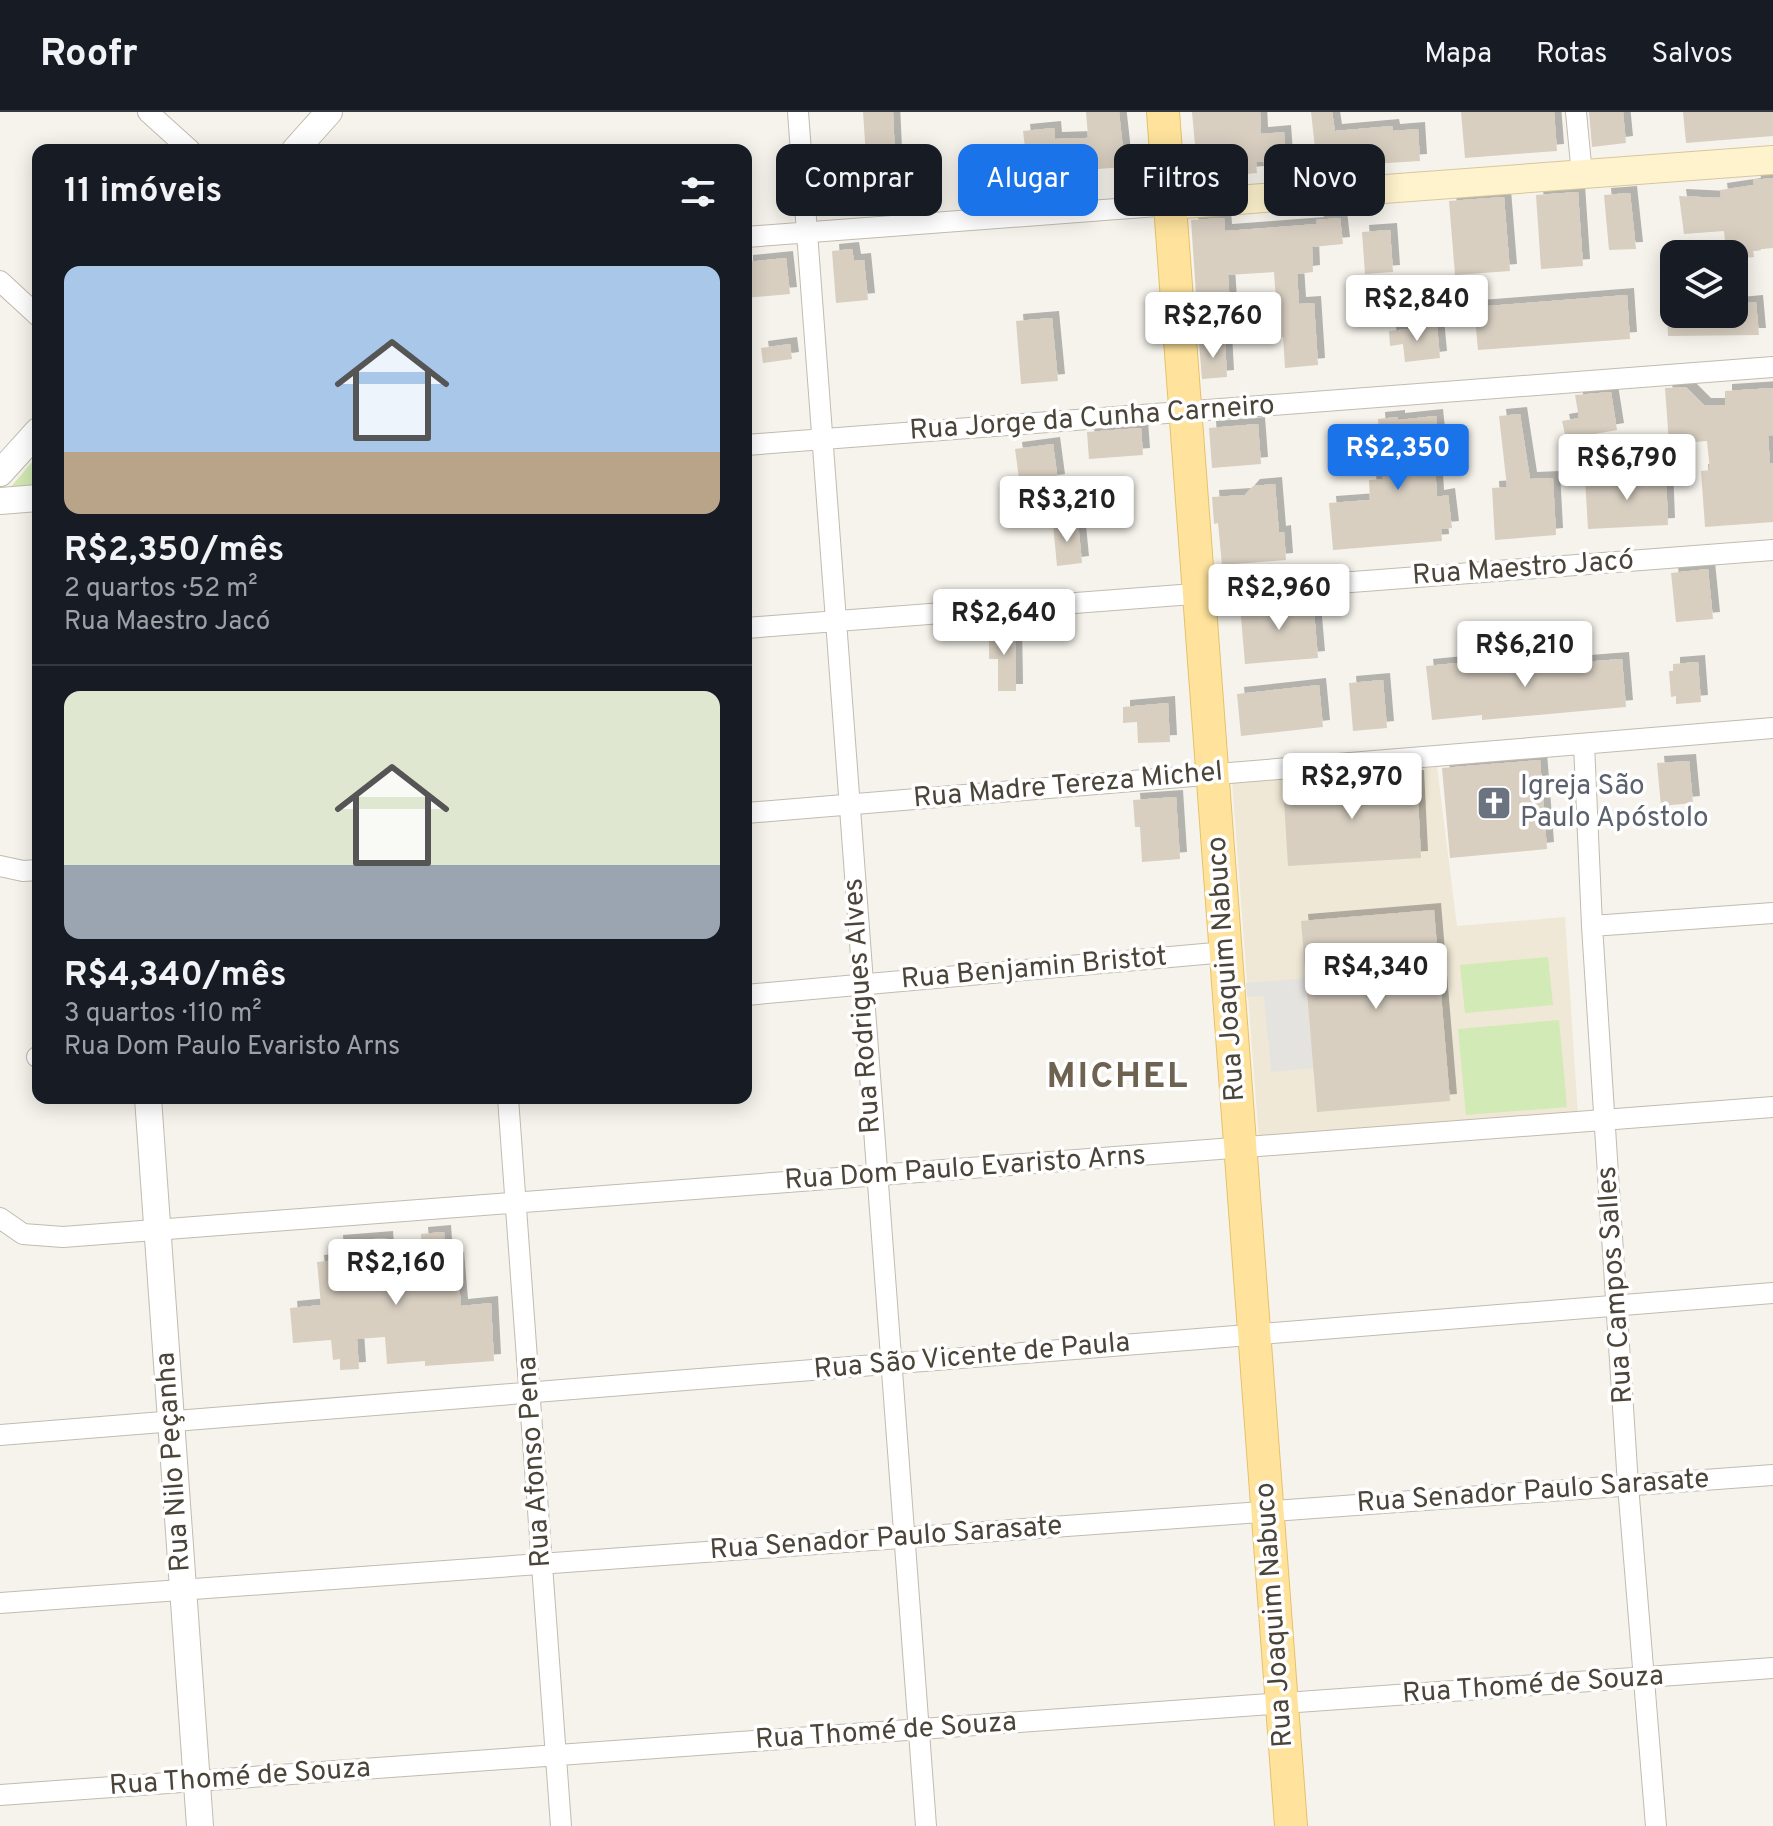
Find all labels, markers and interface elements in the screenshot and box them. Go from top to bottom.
text: Roofr [40,31,138,80]
text: Mapa [1424,37,1492,73]
text: Rotas [1536,37,1607,73]
text: Salvos [1651,37,1733,73]
chip: Comprar [776,144,942,216]
chip: Alugar [958,144,1098,216]
chip: Filtros [1114,144,1248,216]
chip: Novo [1264,144,1385,216]
icon: filters [676,170,720,214]
text: 11 imóveis [64,171,222,214]
map controls [1660,240,1748,328]
button: layers [1660,240,1748,328]
pin: R$2,840 [1343,275,1491,343]
text: R$2,840 [1364,284,1470,317]
pin: R$2,760 [1139,292,1287,360]
text: R$2,760 [1163,301,1263,334]
icon: home [320,318,464,462]
street label: Rua Jorge da Cunha Carneiro [908,388,1276,450]
pin: R$2,350 [1324,424,1472,492]
text: R$2,350 [1346,433,1450,466]
pin: R$6,790 [1553,434,1701,502]
text: R$6,790 [1577,443,1677,476]
pin: R$3,210 [993,476,1141,544]
text: R$3,210 [1018,485,1116,518]
text: R$2,350/mês [64,530,284,573]
street label: Rua Maestro Jacó [1411,543,1635,595]
pin: R$2,960 [1205,564,1353,632]
text: 2 quartos · 52 m² [64,573,258,606]
text: R$2,960 [1226,573,1332,606]
pin: R$2,640 [930,589,1078,657]
text: R$2,640 [951,598,1057,631]
text: Rua Maestro Jacó [64,606,270,639]
pin: R$6,210 [1451,621,1599,689]
text: R$6,210 [1475,630,1575,663]
icon: home [320,743,464,887]
pin: R$2,970 [1278,753,1426,821]
street label: Rua Madre Tereza Michel [912,755,1224,817]
text: R$2,970 [1301,762,1403,795]
place label: Igreja São Paulo Apóstolo [1520,769,1709,837]
church icon: Igreja São Paulo Apóstolo [1475,784,1513,822]
street label: Rua Joaquim Nabuco [1200,835,1254,1103]
street label: Rua Rodrigues Alves [836,877,890,1135]
street label: Rua Benjamin Bristot [900,939,1168,999]
pin: R$4,340 [1302,943,1450,1011]
text: R$4,340 [1323,952,1429,985]
text: R$4,340/mês [64,955,286,998]
text: 3 quartos · 110 m² [64,998,262,1031]
text: Rua Dom Paulo Evaristo Arns [64,1031,400,1064]
district label: MICHEL [1047,1055,1189,1101]
street label: Rua Dom Paulo Evaristo Arns [783,1138,1147,1200]
street label: Rua Campos Salles [1590,1165,1642,1405]
pin: R$2,160 [322,1239,470,1307]
text: R$2,160 [346,1248,446,1281]
street label: Rua São Vicente de Paula [812,1325,1132,1389]
street label: Rua Nilo Peçanha [148,1351,200,1573]
street label: Rua Afonso Pena [510,1355,560,1569]
street label: Rua Senador Paulo Sarasate [1355,1462,1711,1522]
street label: Rua Joaquim Nabuco [1248,1481,1302,1749]
street label: Rua Senador Paulo Sarasate [708,1509,1064,1569]
street label: Rua Thomé de Souza [1401,1659,1665,1713]
street label: Rua Thomé de Souza [754,1705,1018,1759]
street label: Rua Thomé de Souza [108,1751,372,1805]

